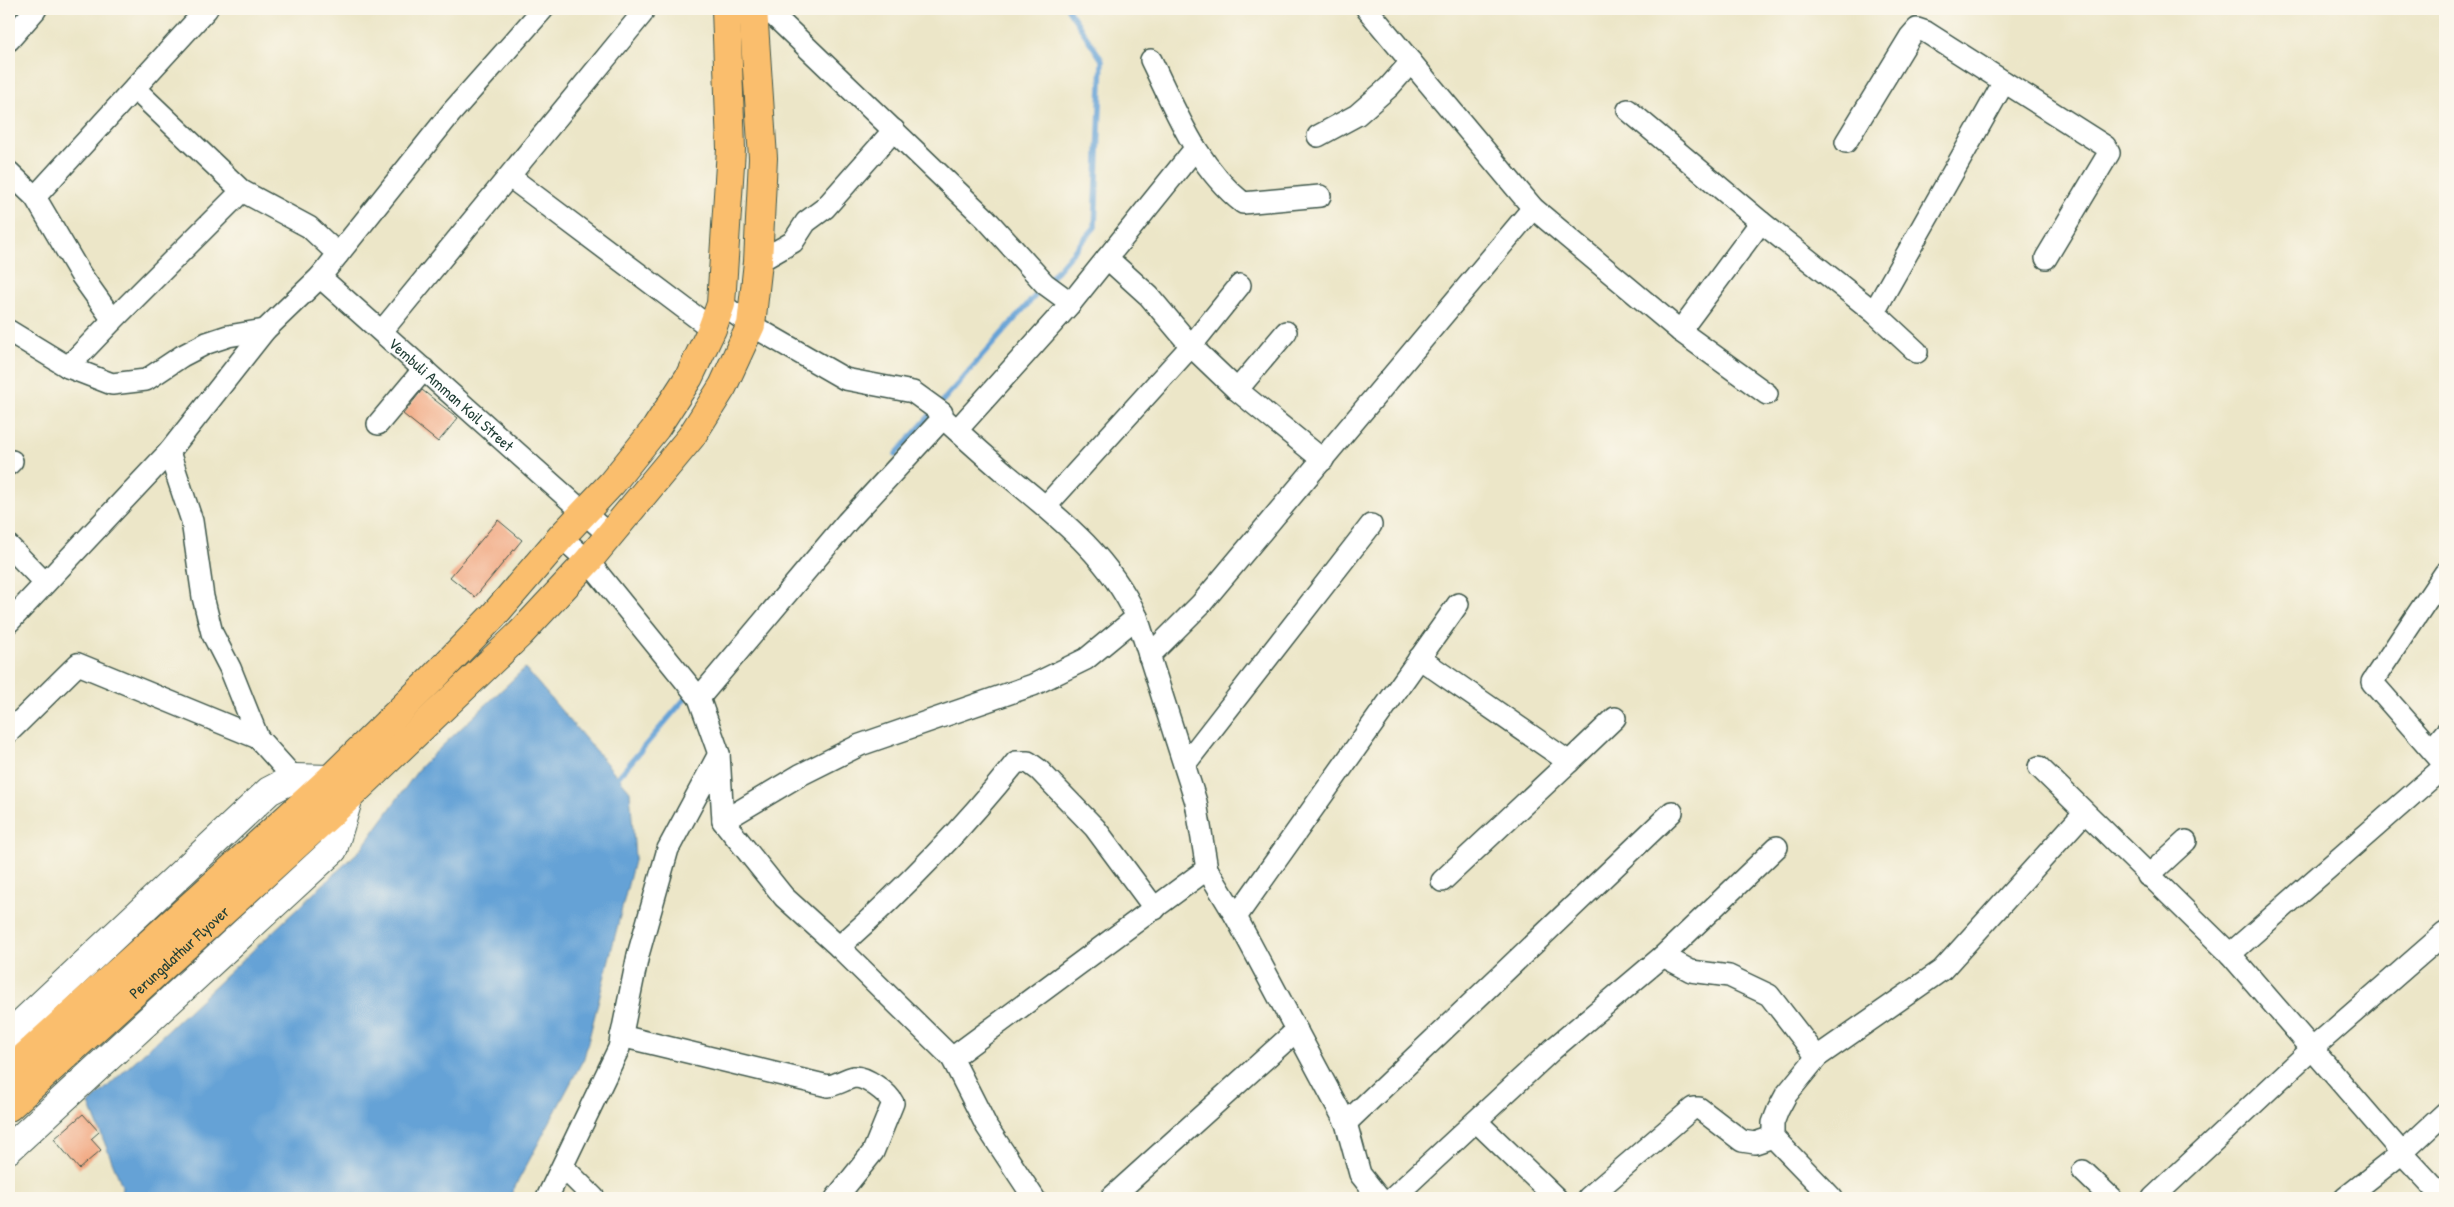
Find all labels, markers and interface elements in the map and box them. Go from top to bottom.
street label: Vembuli Amman Koil Street [384,332,519,456]
street label: Perungalathur Flyover [124,901,234,1004]

